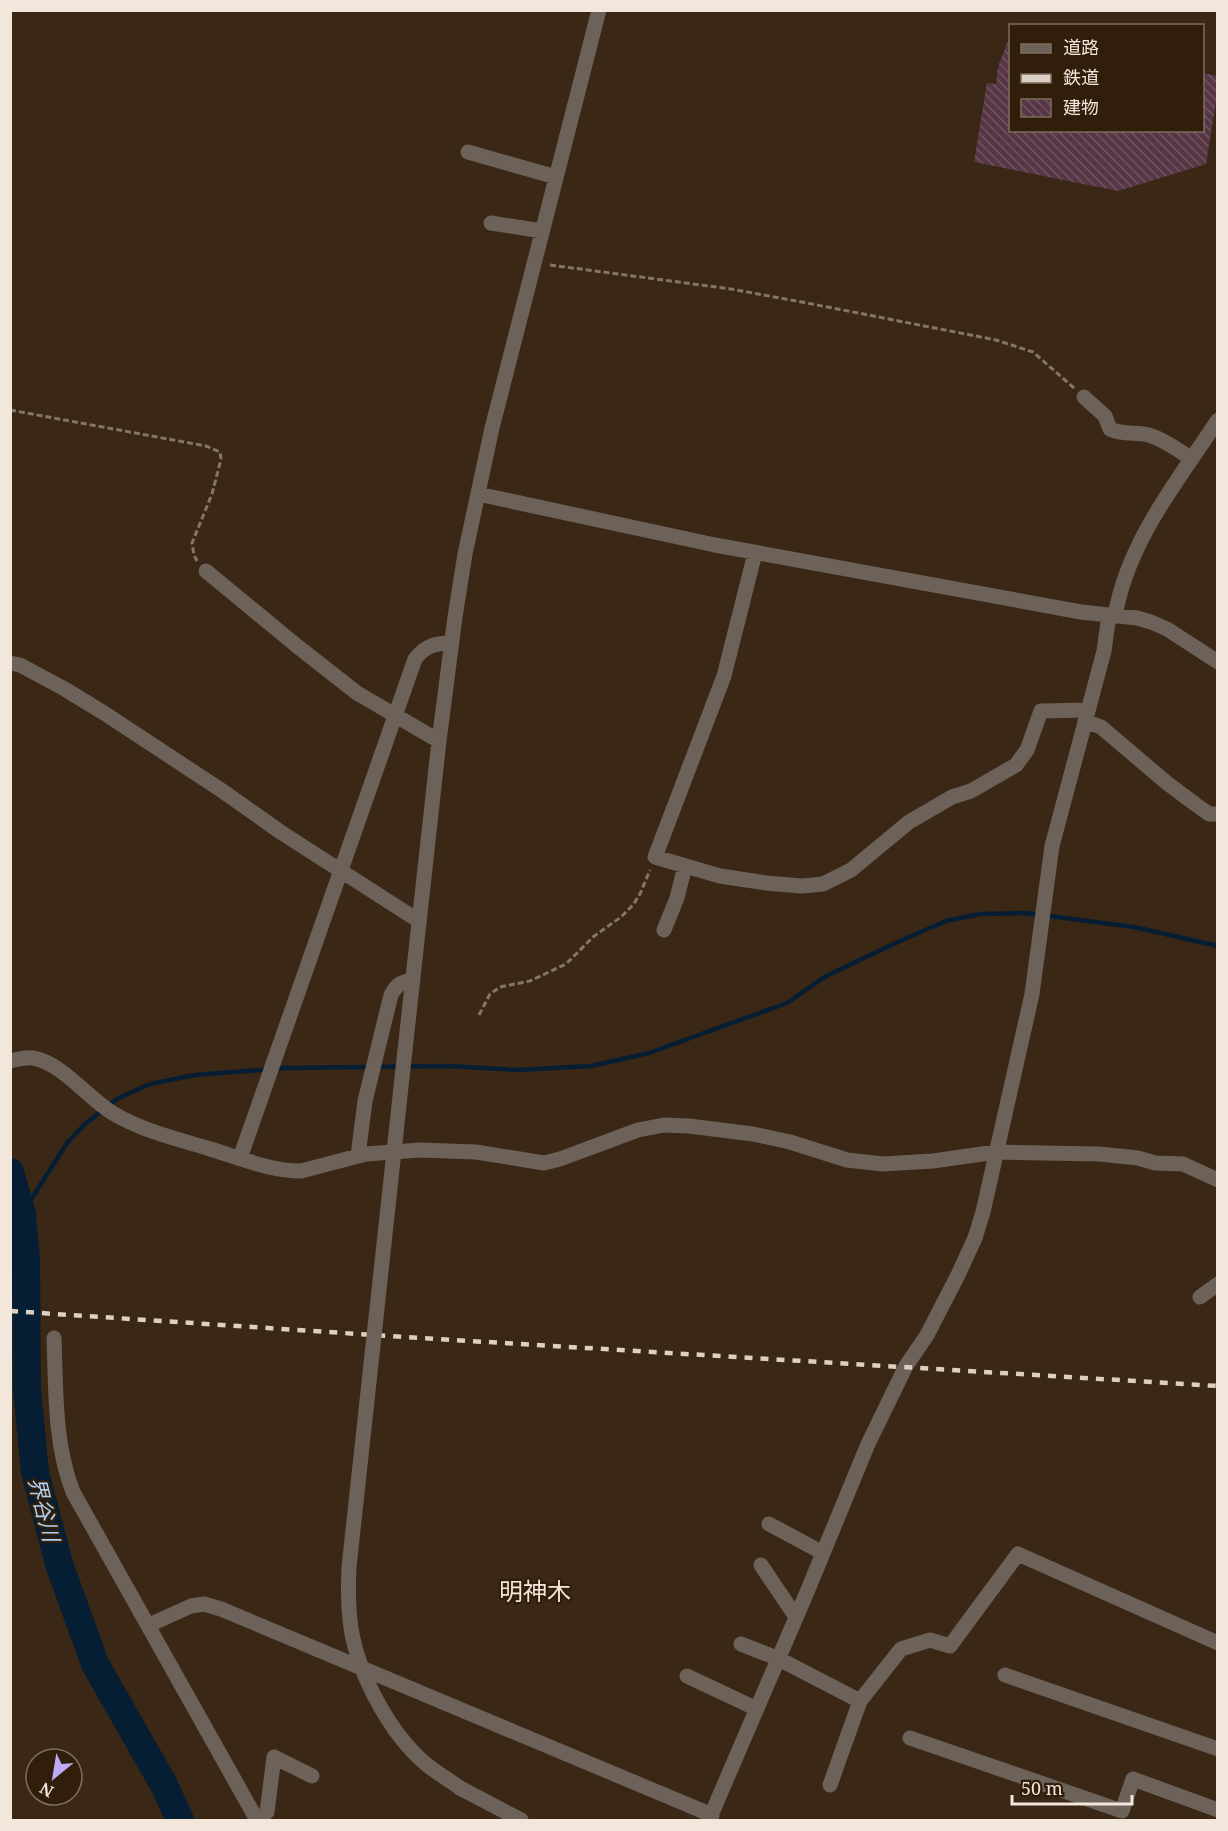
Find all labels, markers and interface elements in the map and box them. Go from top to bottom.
legend [1009,24,1204,132]
text: 道路 [1063,35,1099,59]
text: 鉄道 [1063,65,1099,89]
text: 建物 [1063,95,1099,119]
water label: 界谷川 [22,1473,68,1547]
district label: 明神木 [499,1574,571,1607]
north arrow [24,1747,84,1807]
scale bar [1012,1768,1132,1806]
text: 50 m [1021,1776,1063,1800]
text: N [35,1777,57,1803]

